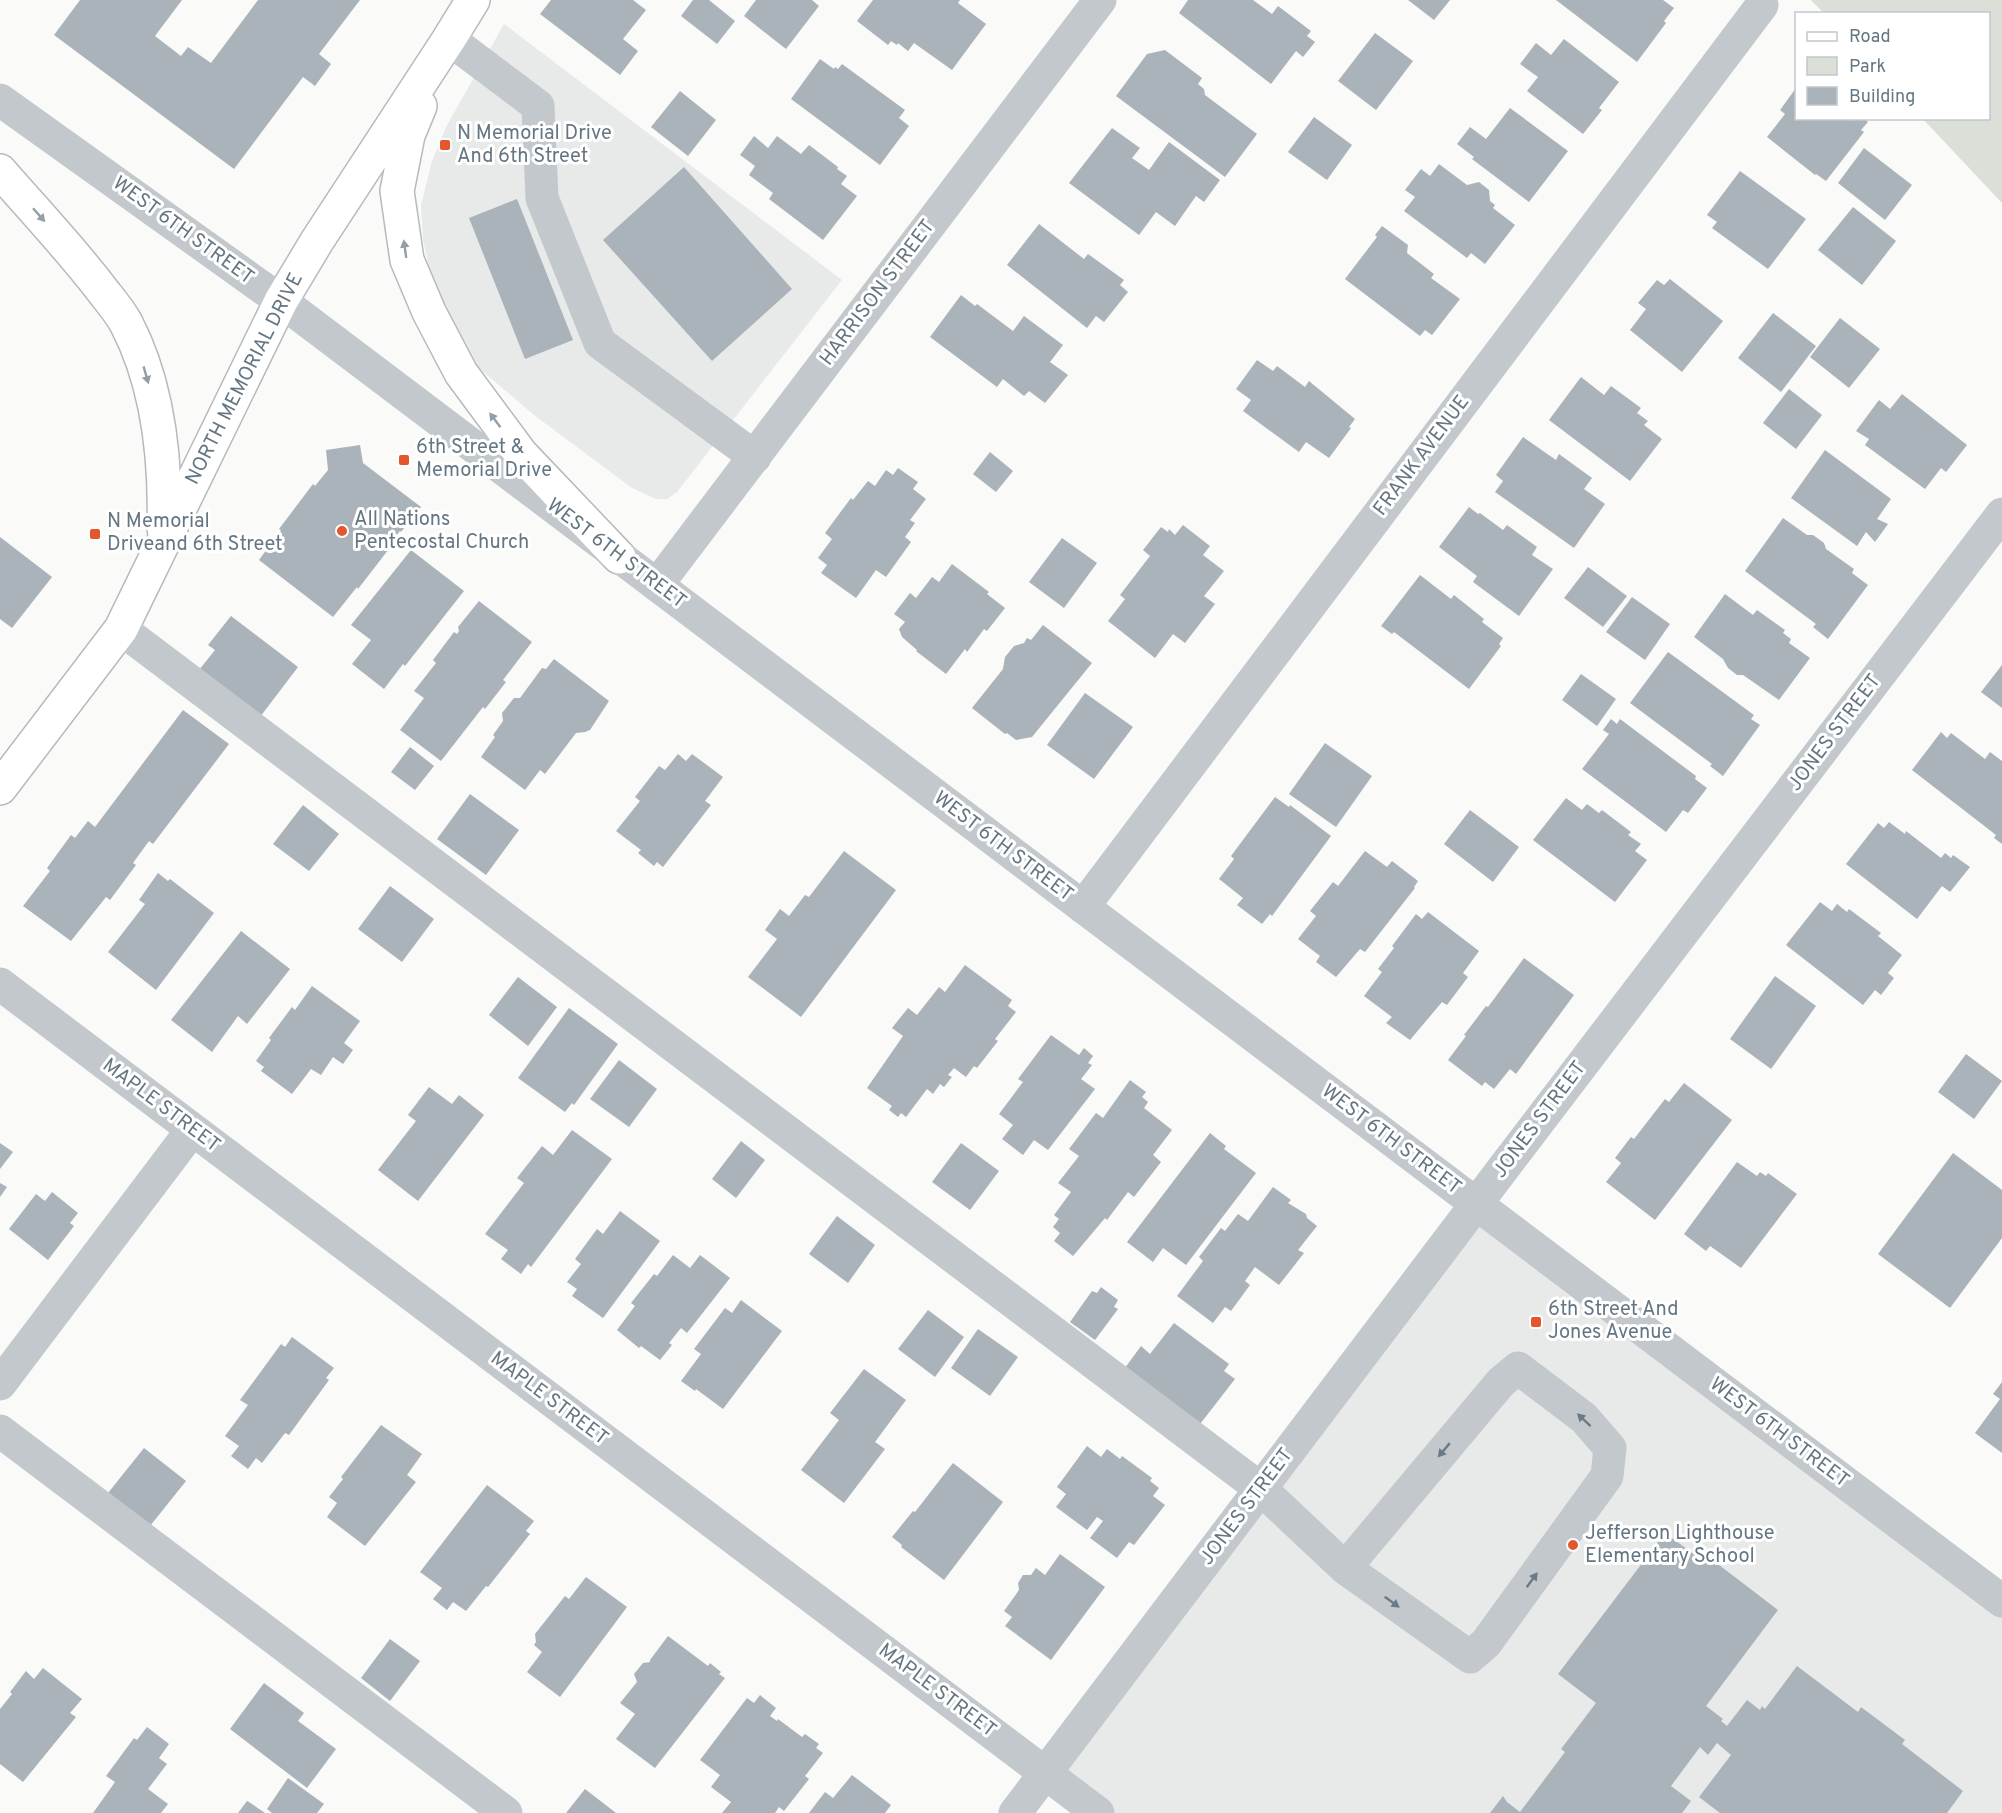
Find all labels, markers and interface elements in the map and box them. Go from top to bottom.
legend [1795,12,1990,120]
text: Road [1849,26,1891,49]
text: Park [1849,56,1886,79]
text: Building [1849,86,1915,109]
place label: N Memorial Drive And 6th Street [457,121,612,170]
marker: N Memorial Drive And 6th Street [438,138,452,152]
street label: WEST 6TH STREET [107,171,259,291]
one-way arrow [32,207,45,223]
street label: HARRISON STREET [815,215,941,371]
one-way arrow [401,239,410,258]
street label: NORTH MEMORIAL DRIVE [180,269,310,489]
one-way arrow [142,366,151,384]
street label: FRANK AVENUE [1368,390,1476,522]
one-way arrow [489,412,502,428]
place label: 6th Street & Memorial Drive [416,435,552,484]
marker: 6th Street & Memorial Drive [397,453,411,467]
street label: WEST 6TH STREET [541,493,691,615]
place label: All Nations Pentecostal Church [354,507,529,556]
place label: N Memorial Driveand 6th Street [107,509,283,558]
marker: All Nations Pentecostal Church [335,524,349,538]
marker: N Memorial Driveand 6th Street [88,527,102,541]
street label: JONES STREET [1783,669,1887,797]
street label: WEST 6TH STREET [928,786,1078,908]
street label: MAPLE STREET [97,1053,225,1159]
street label: JONES STREET [1488,1056,1592,1184]
street label: WEST 6TH STREET [1316,1079,1466,1201]
place label: 6th Street And Jones Avenue [1548,1297,1678,1346]
marker: 6th Street And Jones Avenue [1529,1315,1543,1329]
street label: MAPLE STREET [485,1346,613,1452]
street label: WEST 6TH STREET [1704,1372,1854,1494]
one-way arrow [1577,1413,1592,1427]
one-way arrow [1438,1442,1451,1457]
street label: JONES STREET [1195,1443,1299,1571]
place label: Jefferson Lighthouse Elementary School [1585,1521,1774,1570]
marker: Jefferson Lighthouse Elementary School [1566,1538,1580,1552]
one-way arrow [1526,1572,1538,1588]
one-way arrow [1384,1596,1400,1608]
street label: MAPLE STREET [873,1638,1001,1744]

